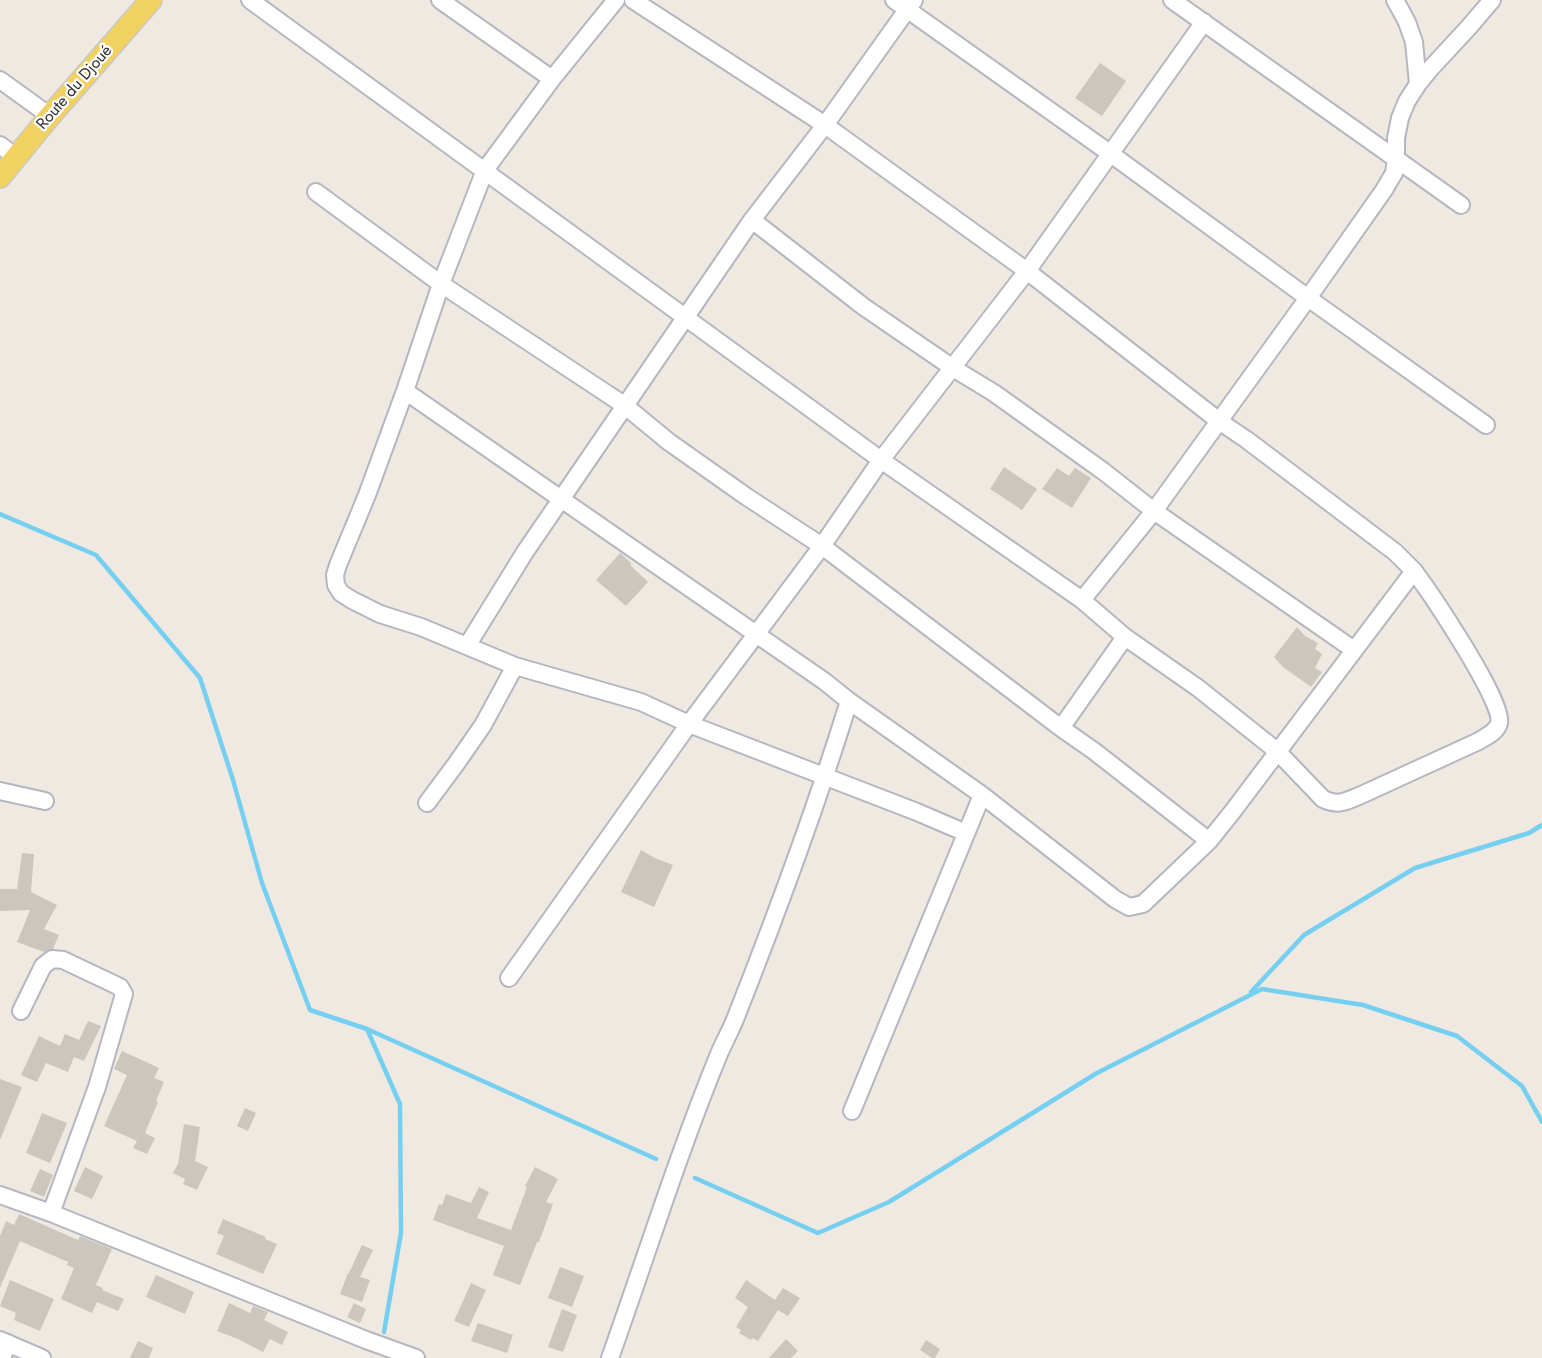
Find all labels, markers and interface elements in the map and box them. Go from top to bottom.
street label: Route du Djoué [33,42,117,134]

